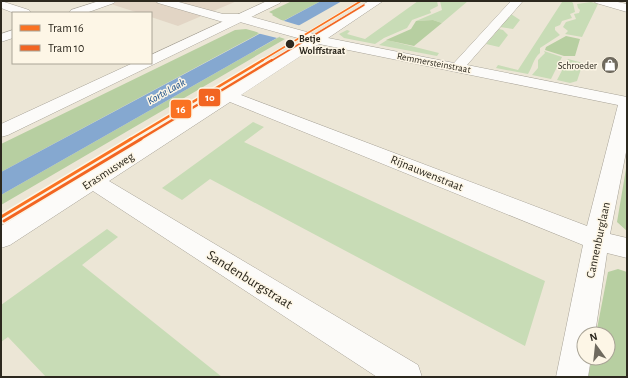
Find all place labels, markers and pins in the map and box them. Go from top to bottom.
place label: Betje Wolffstraat [299,34,346,56]
marker: Betje Wolffstraat [284,38,296,50]
shop icon: Schroeder [600,55,620,75]
place label: Schroeder [558,61,598,71]

